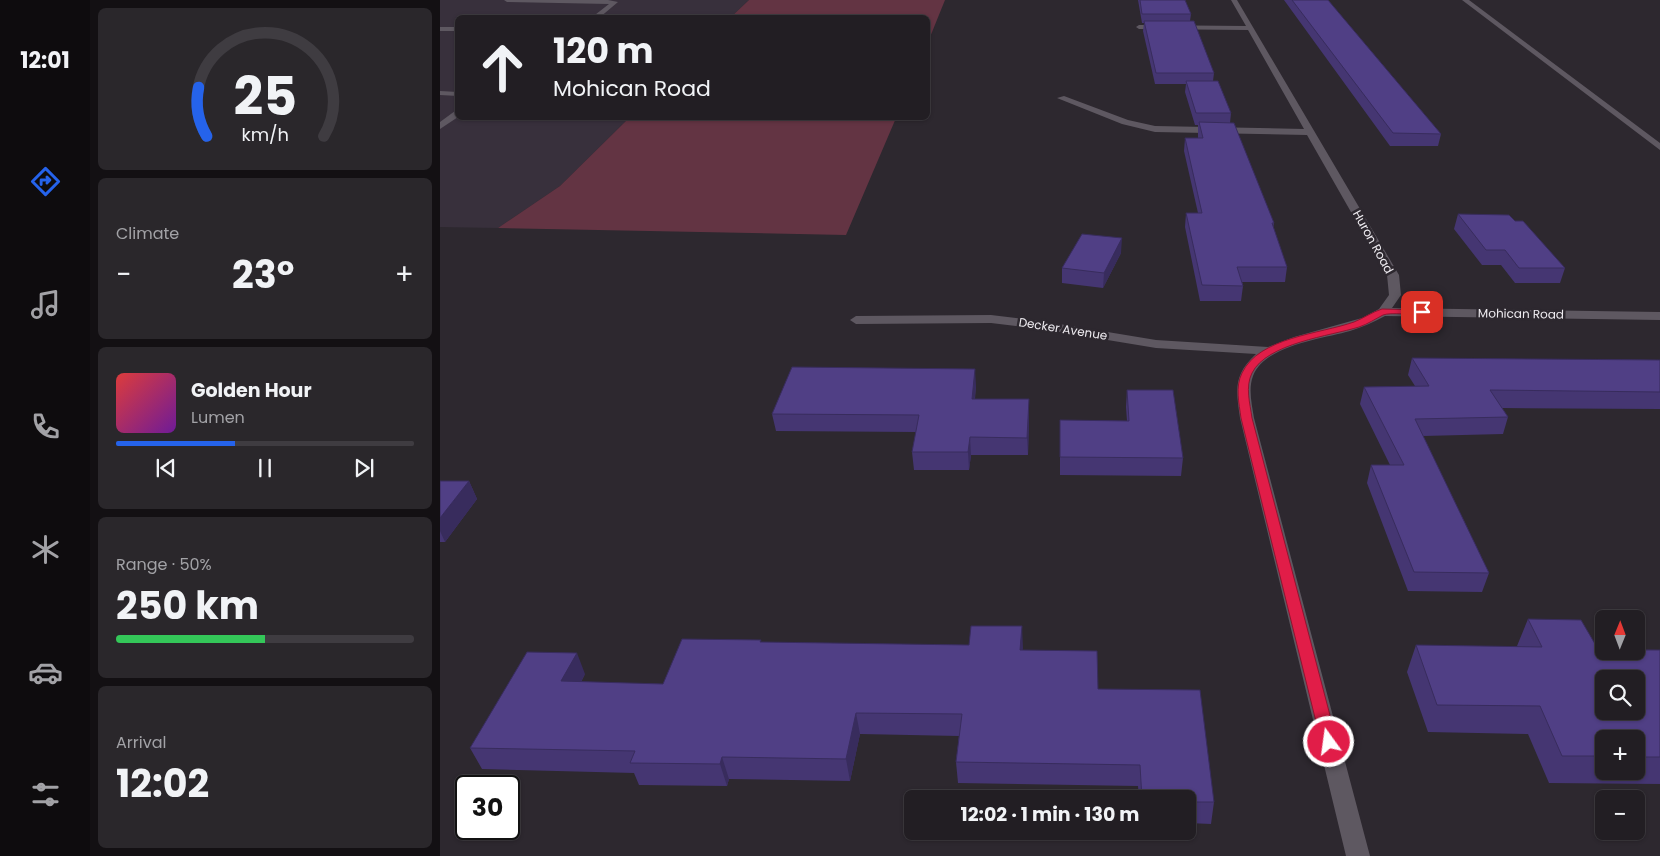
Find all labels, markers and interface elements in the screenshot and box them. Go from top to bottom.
text: 120 m [553,26,653,75]
icon: ahead [470,35,535,100]
text: 12:01 [20,45,70,76]
text: 25 [233,60,297,133]
text: Mohican Road [553,73,711,104]
text: km/h [241,122,289,147]
icon: directions [28,164,63,199]
street label: Huron Road [1349,207,1398,277]
text: Climate [116,222,179,245]
text: 23° [232,248,294,301]
text: − [116,255,131,294]
text: + [395,255,414,294]
icon: music [28,287,63,322]
pin [1401,291,1443,333]
icon: arrive [1408,298,1436,326]
street label: Mohican Road [1478,304,1564,323]
street label: Decker Avenue [1018,313,1109,344]
text: Golden Hour [191,377,312,404]
text: Lumen [191,406,245,429]
icon: phone [28,409,63,444]
icon: previous [152,454,180,482]
icon: pause [251,454,279,482]
icon: next [350,454,378,482]
icon: climate [28,532,63,567]
text: Range · 50% [116,553,212,576]
text: 250 km [116,579,259,632]
north arrow [1595,610,1645,660]
map controls [1595,610,1645,840]
icon: car [28,655,63,690]
button: search [1595,670,1645,720]
position arrow [1302,715,1354,767]
button: + [1595,730,1645,780]
text: Arrival [116,731,166,754]
text: 12:02 [116,757,209,810]
speed limit sign: 30 [455,775,520,840]
icon: filters [28,777,63,812]
button: − [1595,790,1645,840]
text: 12:02 · 1 min · 130 m [961,801,1139,828]

